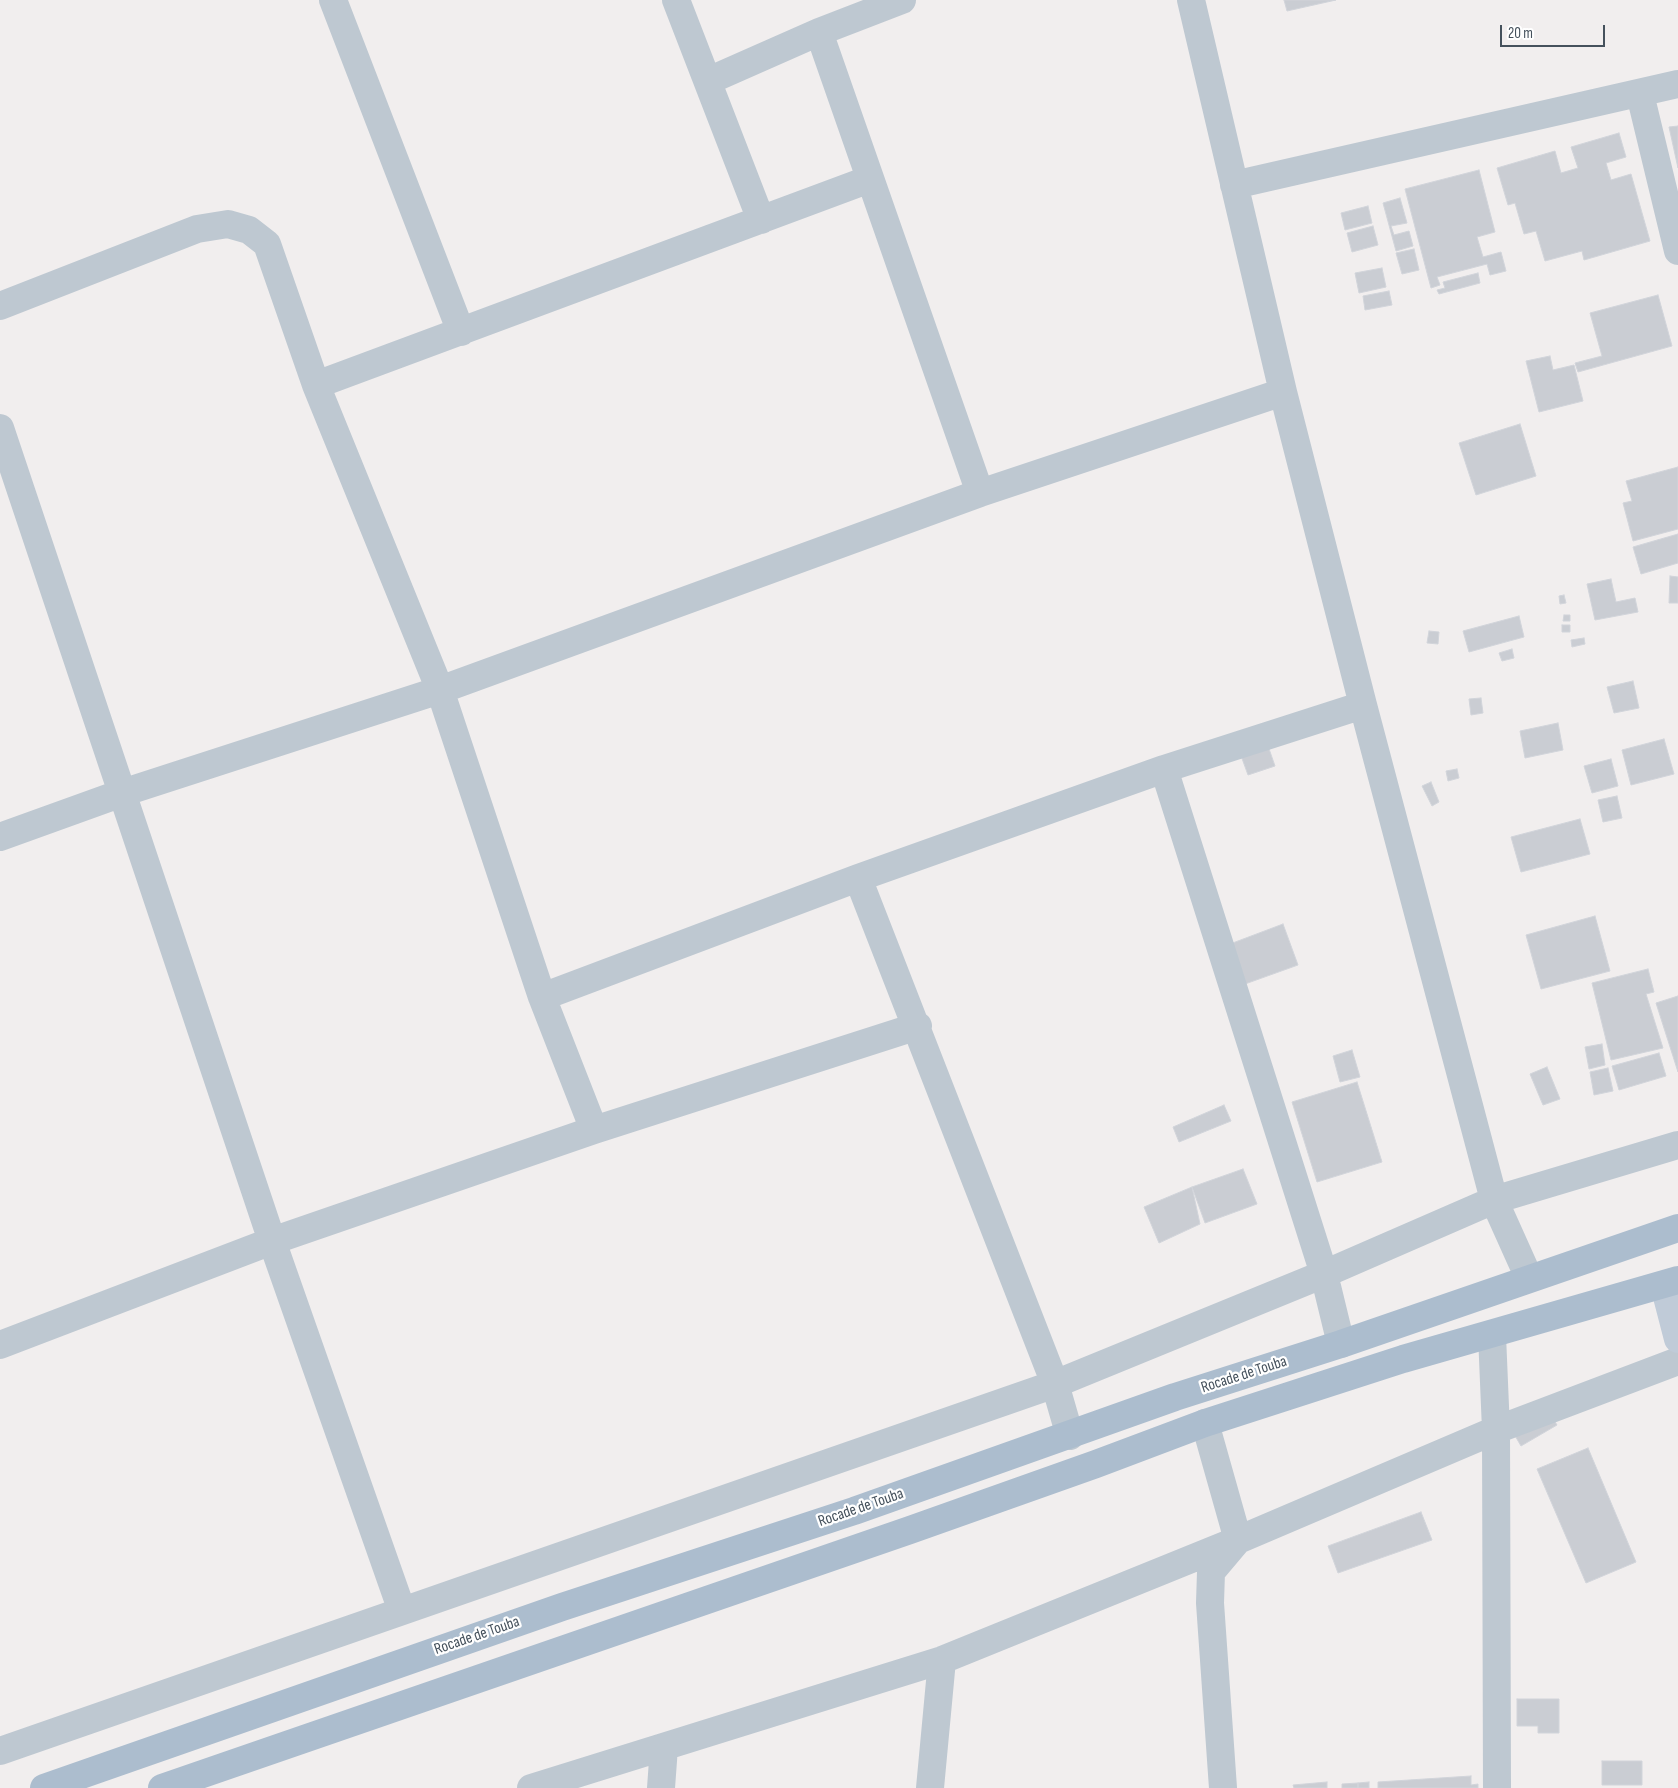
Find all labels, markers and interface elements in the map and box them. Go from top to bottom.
scale bar [1503,15,1608,47]
text: 20 m [1508,24,1533,43]
street label: Rocade de Touba [1199,1352,1289,1398]
street label: Rocade de Touba [816,1484,906,1532]
street label: Rocade de Touba [432,1612,522,1660]

